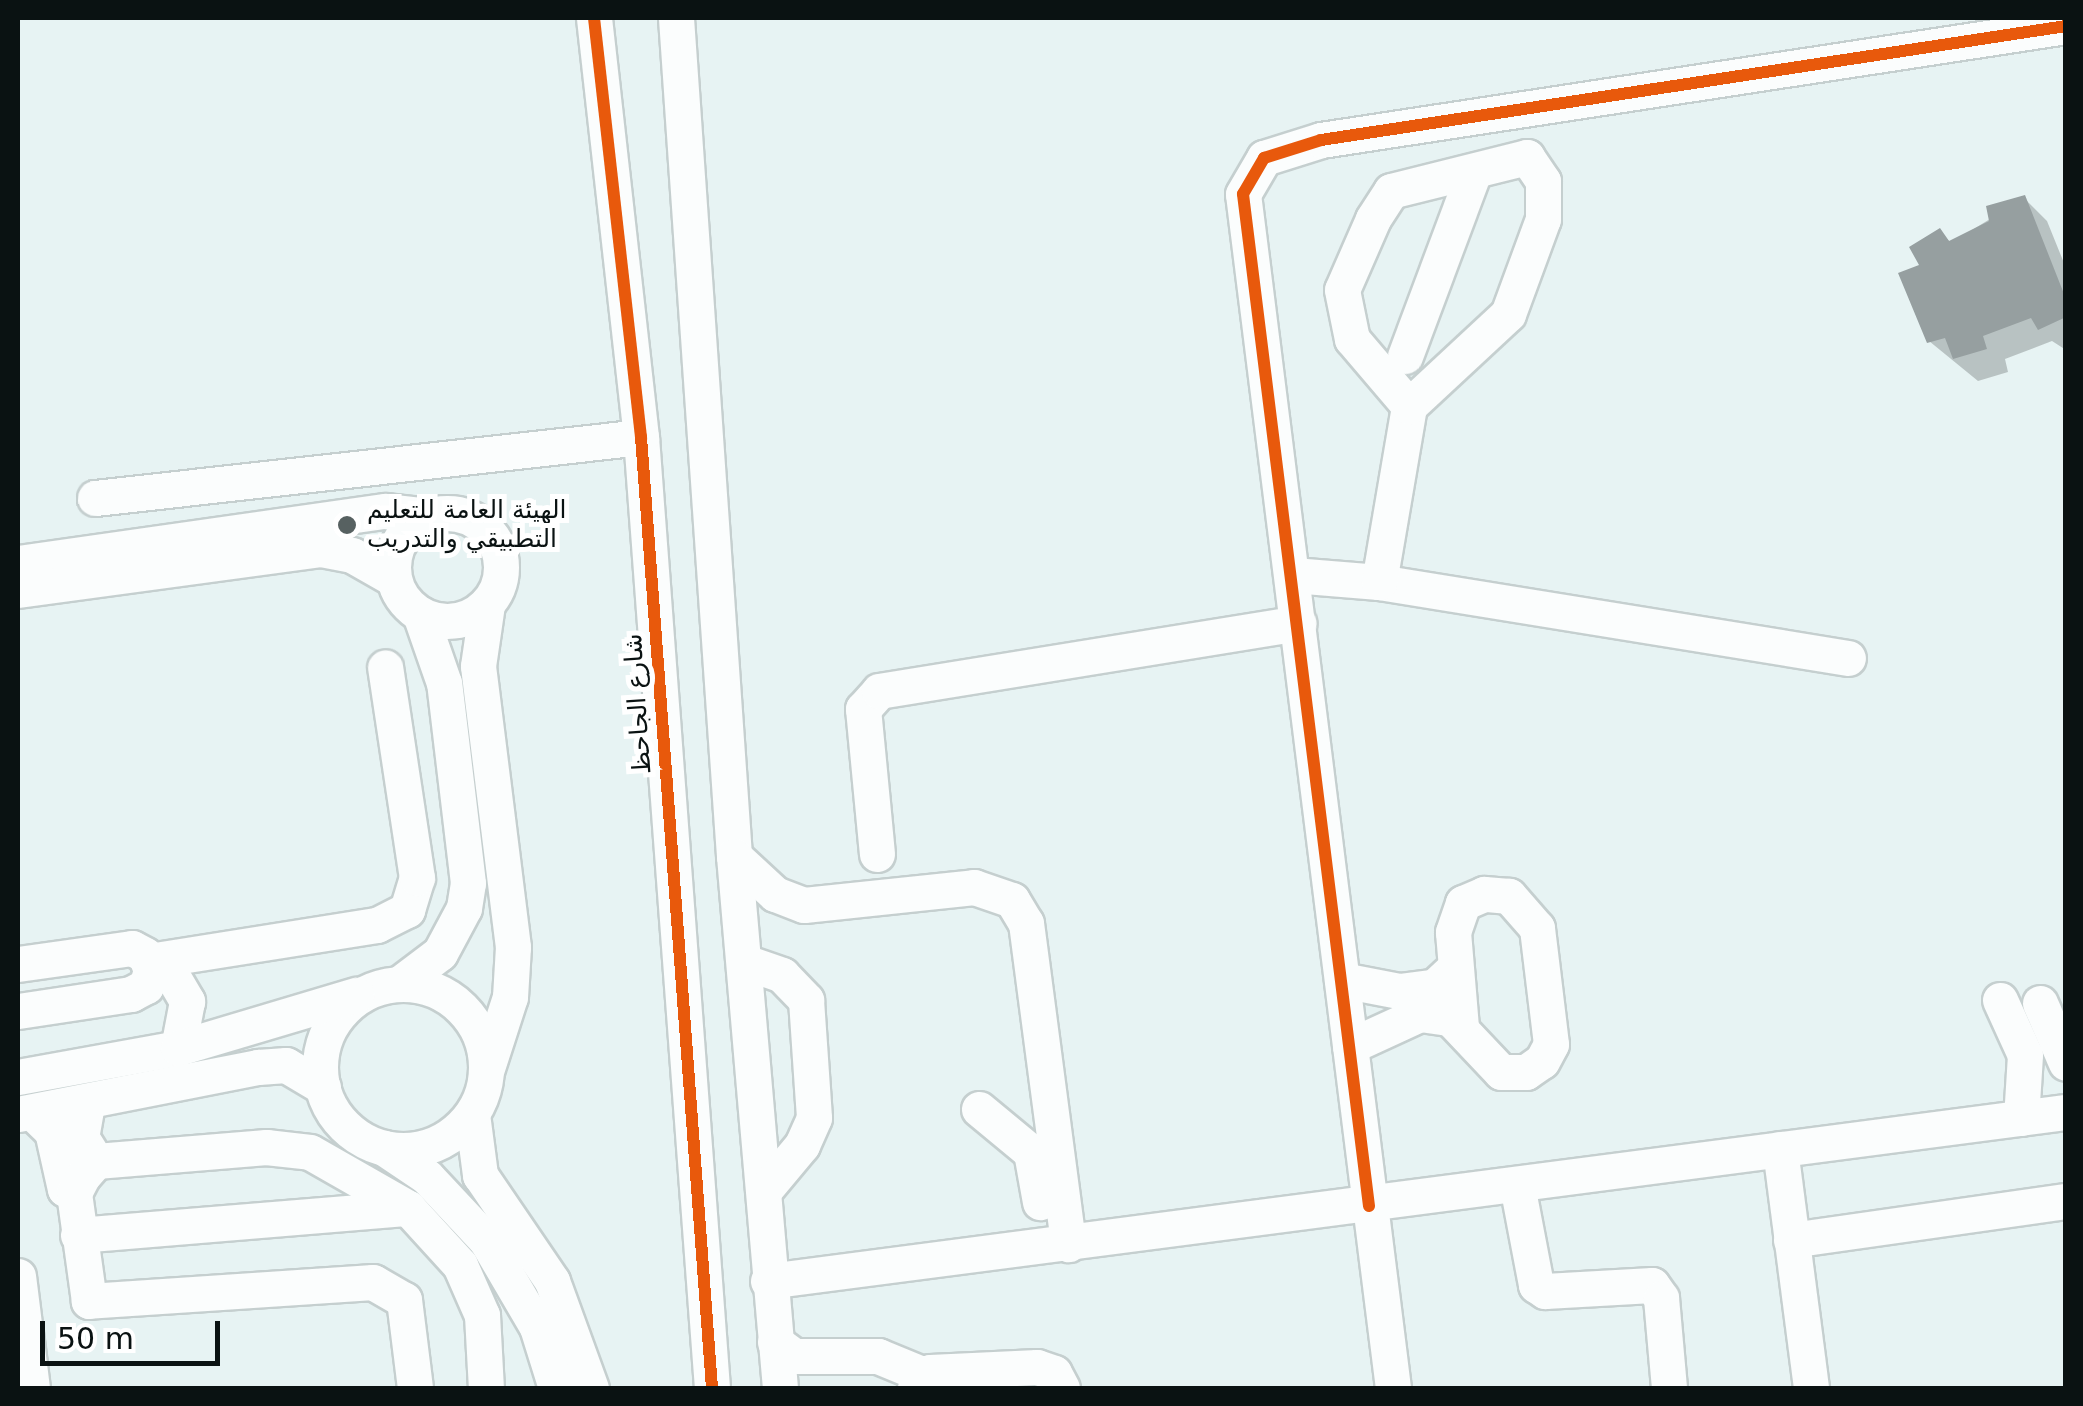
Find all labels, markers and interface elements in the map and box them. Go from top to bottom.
place label: الهيئة العامة للتعليم التطبيقي والتدريب [367,496,566,555]
marker: الهيئة العامة للتعليم التطبيقي والتدريب [336,514,358,536]
street label: شارع الجاحظ [618,633,658,775]
scale bar [45,1301,225,1363]
text: 50 m [57,1321,134,1356]

